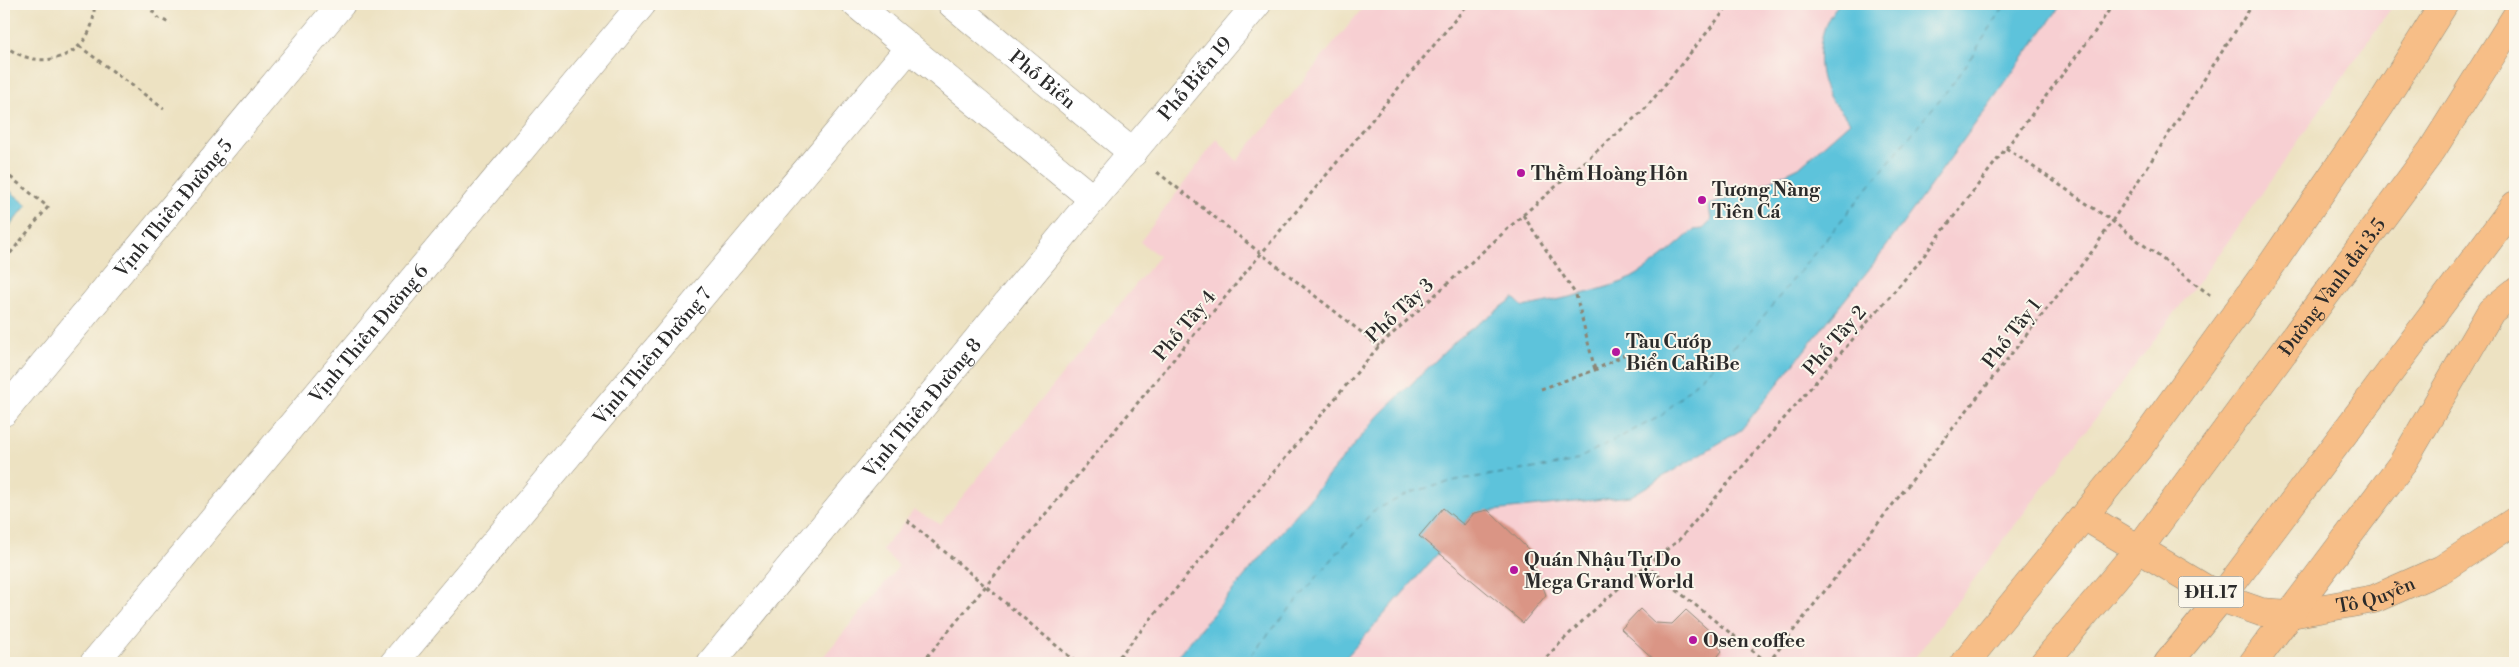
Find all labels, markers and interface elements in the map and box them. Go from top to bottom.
street label: Phố Biển 19 [1153,32,1238,126]
street label: Phố Biển [1004,45,1081,114]
street label: Vịnh Thiên Đường 5 [109,134,238,283]
place label: Thềm Hoàng Hôn [1531,162,1688,186]
marker: Thềm Hoàng Hôn [1515,167,1527,179]
place label: Tượng Nàng Tiên Cá [1712,178,1821,224]
marker: Tượng Nàng Tiên Cá [1696,194,1708,206]
street label: Đường Vành đai 3.5 [2274,213,2391,361]
street label: Vịnh Thiên Đường 6 [304,259,434,409]
street label: Phố Tây 3 [1361,273,1439,348]
street label: Vịnh Thiên Đường 7 [587,282,717,431]
street label: Phố Tây 4 [1148,285,1221,366]
street label: Phố Tây 1 [1977,294,2046,373]
street label: Phố Tây 2 [1798,301,1872,380]
place label: Tàu Cướp Biển CaRiBe [1626,330,1740,376]
street label: Vịnh Thiên Đường 8 [857,333,987,484]
marker: Tàu Cướp Biển CaRiBe [1610,346,1622,358]
place label: Quán Nhậu Tự Do Mega Grand World [1524,548,1694,594]
marker: Quán Nhậu Tự Do Mega Grand World [1508,564,1520,576]
street label: Tô Quyền [2334,571,2419,619]
road number: ĐH.17 [2178,576,2244,608]
place label: Osen coffee [1703,629,1805,653]
marker: Osen coffee [1687,634,1699,646]

